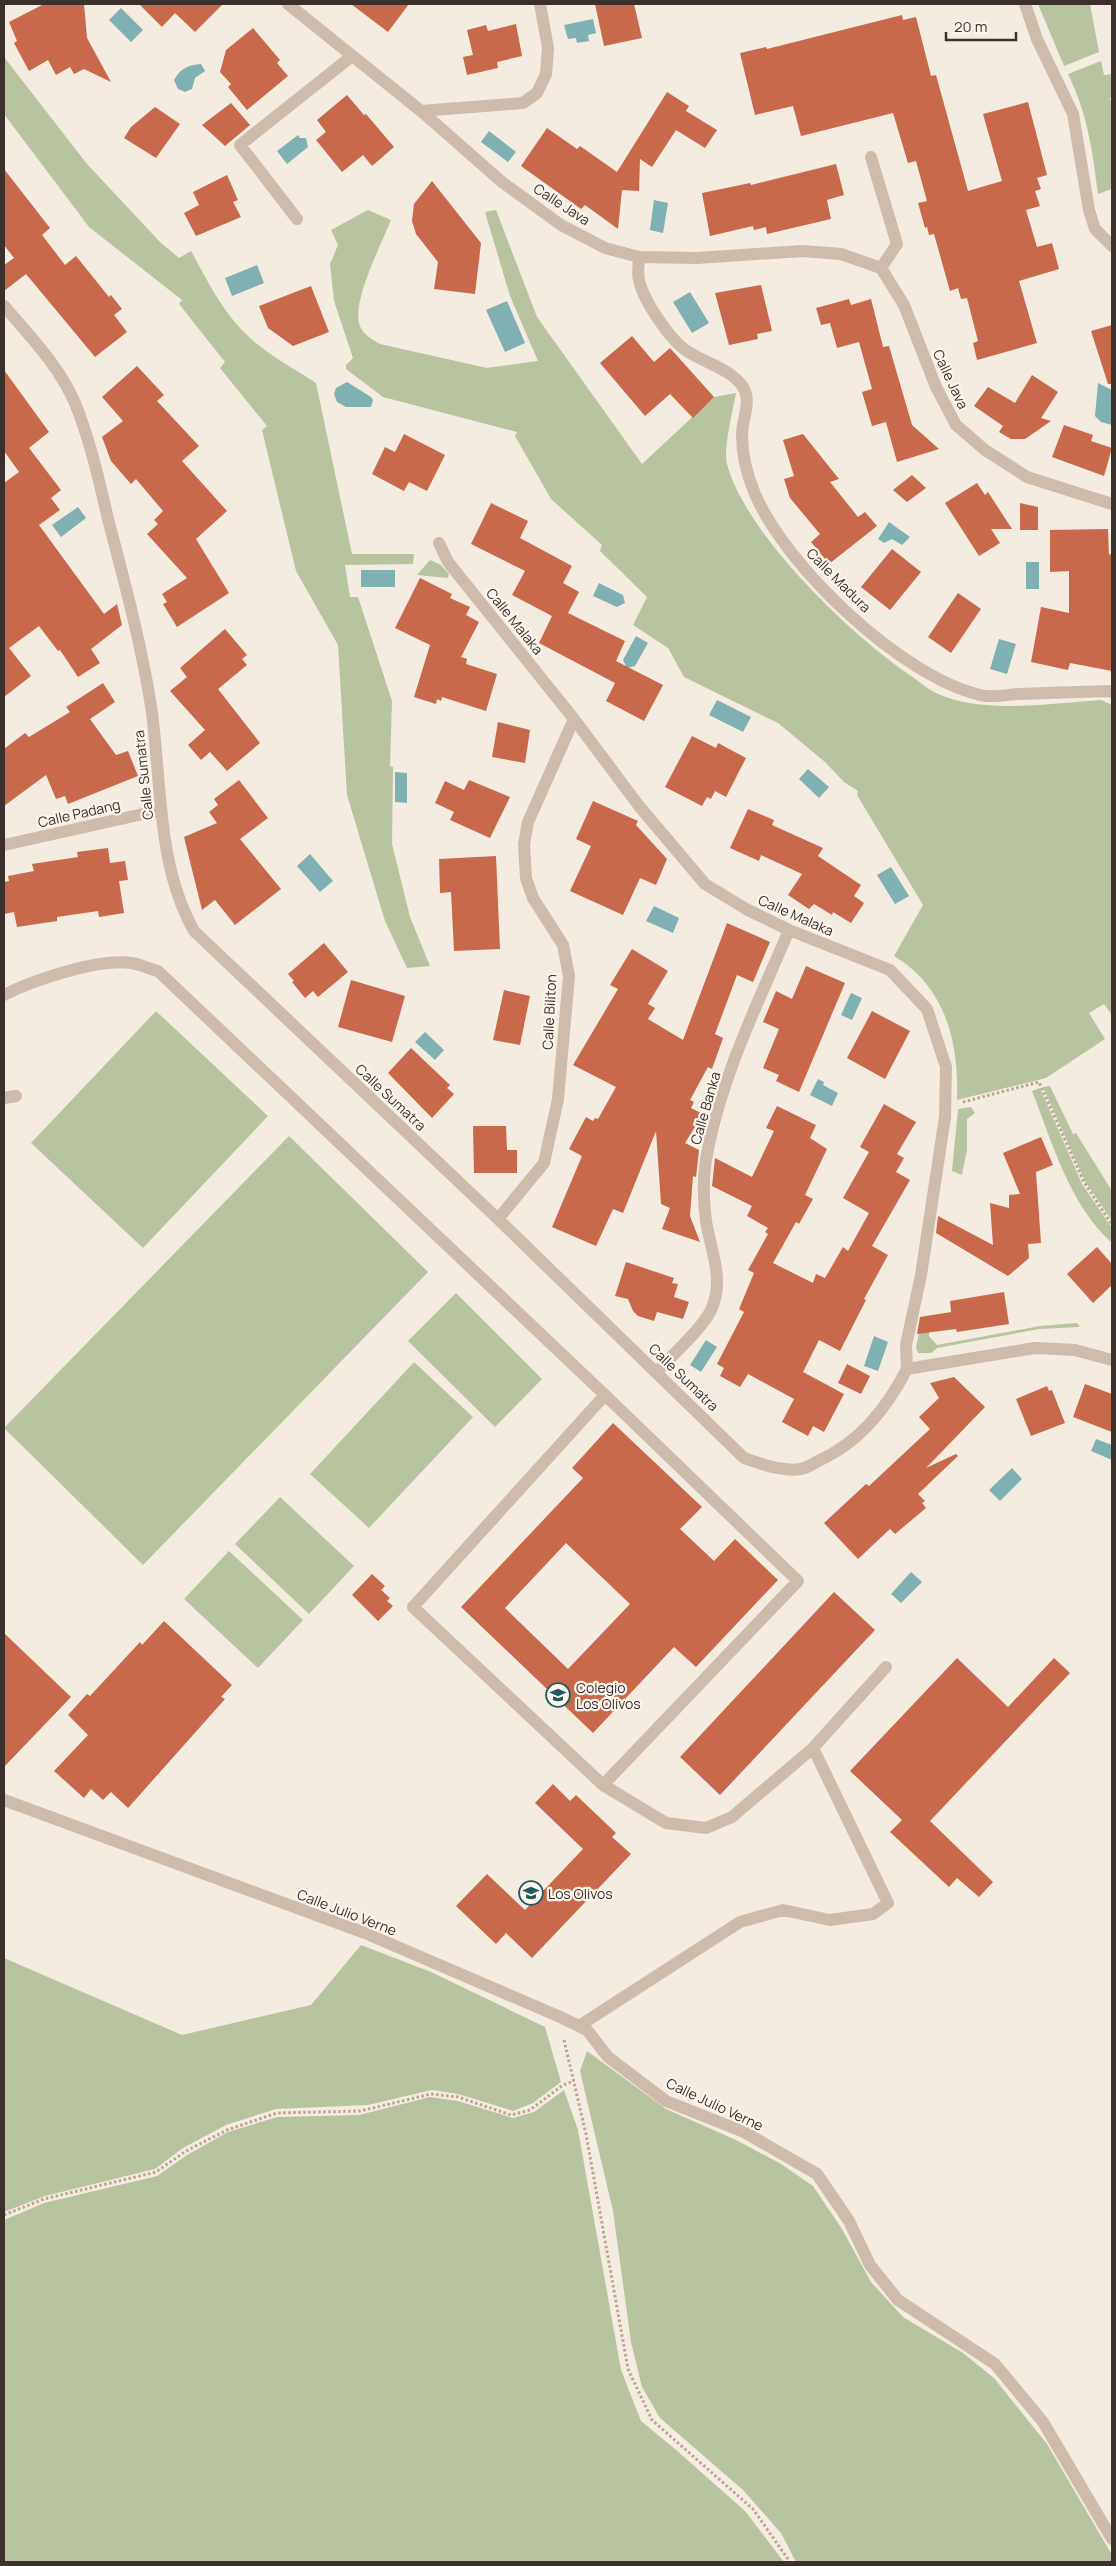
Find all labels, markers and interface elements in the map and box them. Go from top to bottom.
scale bar [946,10,1016,42]
text: 20 m [954,16,987,37]
street label: Calle Java [530,179,594,229]
street label: Calle Java [929,346,973,412]
street label: Calle Madura [803,544,875,616]
street label: Calle Malaka [482,584,548,658]
street label: Calle Sumatra [129,729,157,821]
street label: Calle Padang [36,794,122,832]
street label: Calle Malaka [755,890,837,940]
street label: Calle Biliton [538,974,560,1050]
street label: Calle Sumatra [352,1059,430,1135]
street label: Calle Banka [686,1069,724,1147]
street label: Calle Sumatra [645,1339,723,1415]
place label: Colegio Los Olivos [576,1678,641,1713]
school or university icon: Colegio Los Olivos [545,1682,571,1708]
school or university icon: Los Olivos [518,1880,544,1906]
street label: Calle Julio Verne [295,1884,399,1940]
place label: Los Olivos [548,1884,613,1903]
street label: Calle Julio Verne [663,2073,767,2135]

